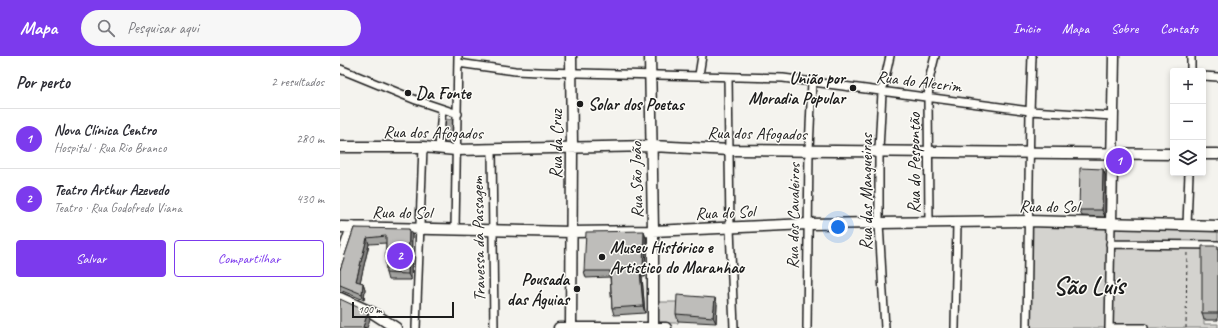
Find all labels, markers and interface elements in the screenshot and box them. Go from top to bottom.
search box [81,10,361,46]
text: Mapa [20,16,57,40]
icon: search [95,17,117,39]
text: Pesquisar aqui [127,19,199,38]
text: Início [1013,20,1040,37]
text: Mapa [1062,20,1089,37]
text: Sobre [1111,20,1138,37]
text: Contato [1160,20,1198,37]
street label: Rua do Alecrim [875,66,964,97]
place label: União por Moradia Popular [748,68,847,109]
map controls [1170,68,1206,176]
button: + [1170,68,1206,104]
text: Por perto [16,72,70,93]
text: 2 resultados [271,74,324,90]
place label: Da Fonte [416,83,472,104]
marker: União por Moradia Popular [848,83,858,93]
marker: Da Fonte [403,88,413,98]
place label: Solar dos Poetas [588,94,686,115]
marker: Solar dos Poetas [575,99,585,109]
button: − [1170,104,1206,140]
street label: Rua da Cruz [546,108,567,179]
street label: Rua do Pespontão [904,112,925,213]
text: Nova Clínica Centro [54,121,156,140]
street label: Rua dos Afogados [383,121,485,144]
street label: Rua dos Afogados [707,122,809,145]
text: 1 [26,131,32,147]
text: 280 m [296,131,324,147]
street label: Rua das Mangueiras [856,132,877,250]
text: Hospital · Rua Rio Branco [54,140,166,156]
button: layers [1170,140,1206,176]
street label: Rua São João [625,141,648,218]
pin: 1 [1106,146,1132,176]
street label: Rua dos Cavaleiros [782,161,805,269]
street label: Travessa da Passagem [467,176,490,302]
text: Teatro Arthur Azevedo [54,181,169,200]
text: 2 [26,191,32,207]
text: 430 m [296,191,324,207]
street label: Rua do Sol [1019,195,1082,218]
text: Teatro · Rua Godofredo Viana [54,200,182,216]
street label: Rua do Sol [372,201,435,224]
street label: Rua do Sol [695,201,758,224]
your location [828,217,848,237]
place label: Museu Histórico e Artistico do Maranhao [610,237,746,278]
button: Salvar [16,240,166,277]
button: Compartilhar [174,240,324,277]
pin: 2 [387,241,413,271]
marker: Museu Histórico e Artistico do Maranhao [597,252,607,262]
place label: Pousada das Águias [507,269,571,310]
district label: São Luís [1053,270,1127,302]
marker: Pousada das Águias [572,284,582,294]
scale bar [352,300,454,319]
text: 100 m [358,302,382,316]

